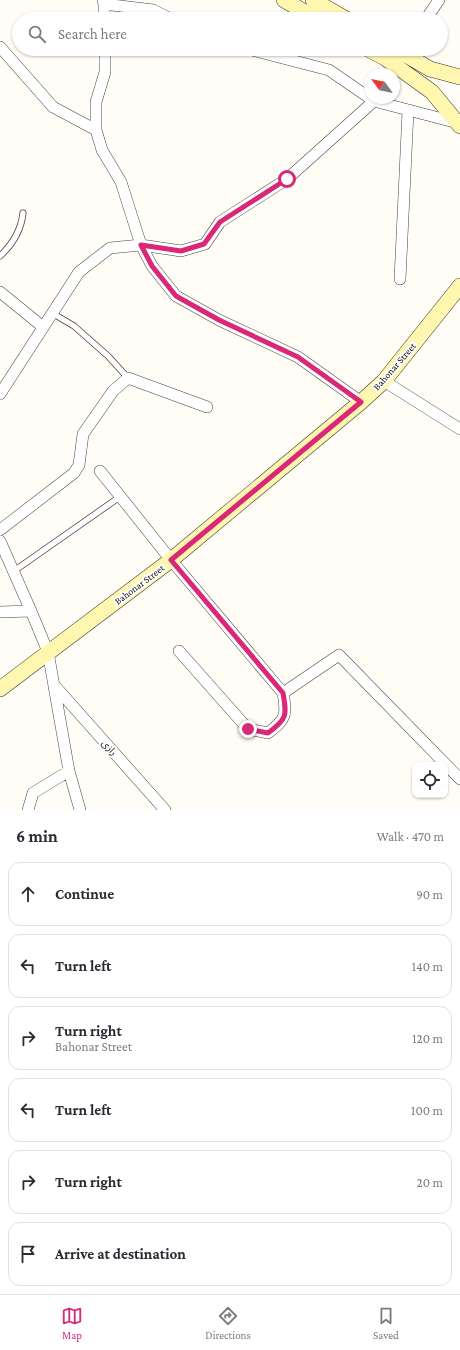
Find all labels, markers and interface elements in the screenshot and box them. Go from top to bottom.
search box [12,12,448,56]
icon: search [26,23,48,45]
text: Search here [58,26,127,42]
north arrow [364,68,400,104]
route start [278,170,296,188]
street label: Bahonar Street [371,340,418,392]
street label: Bahonar Street [112,562,167,607]
route end [239,720,257,738]
street label: رازی [99,737,120,758]
map controls [412,762,448,798]
button: locate [412,762,448,798]
text: 6 min [16,827,58,846]
text: Walk · 470 m [377,829,444,844]
icon: ahead [17,883,39,905]
text: Continue [55,886,114,902]
text: 90 m [416,887,443,902]
icon: left [17,955,39,977]
text: Turn left [55,958,111,974]
text: 140 m [412,959,443,974]
text: Turn right [55,1023,122,1039]
icon: right [17,1027,39,1049]
text: 120 m [412,1031,443,1046]
text: Bahonar Street [55,1039,132,1054]
icon: left [17,1099,39,1121]
text: Turn left [55,1102,111,1118]
text: 100 m [411,1103,443,1118]
icon: right [17,1171,39,1193]
text: Turn right [55,1174,122,1190]
text: 20 m [417,1175,443,1190]
icon: arrive [17,1243,39,1265]
text: Arrive at destination [55,1246,186,1262]
tab: Map [61,1305,83,1341]
tab: Directions [205,1305,251,1341]
tab: Saved [373,1305,399,1341]

